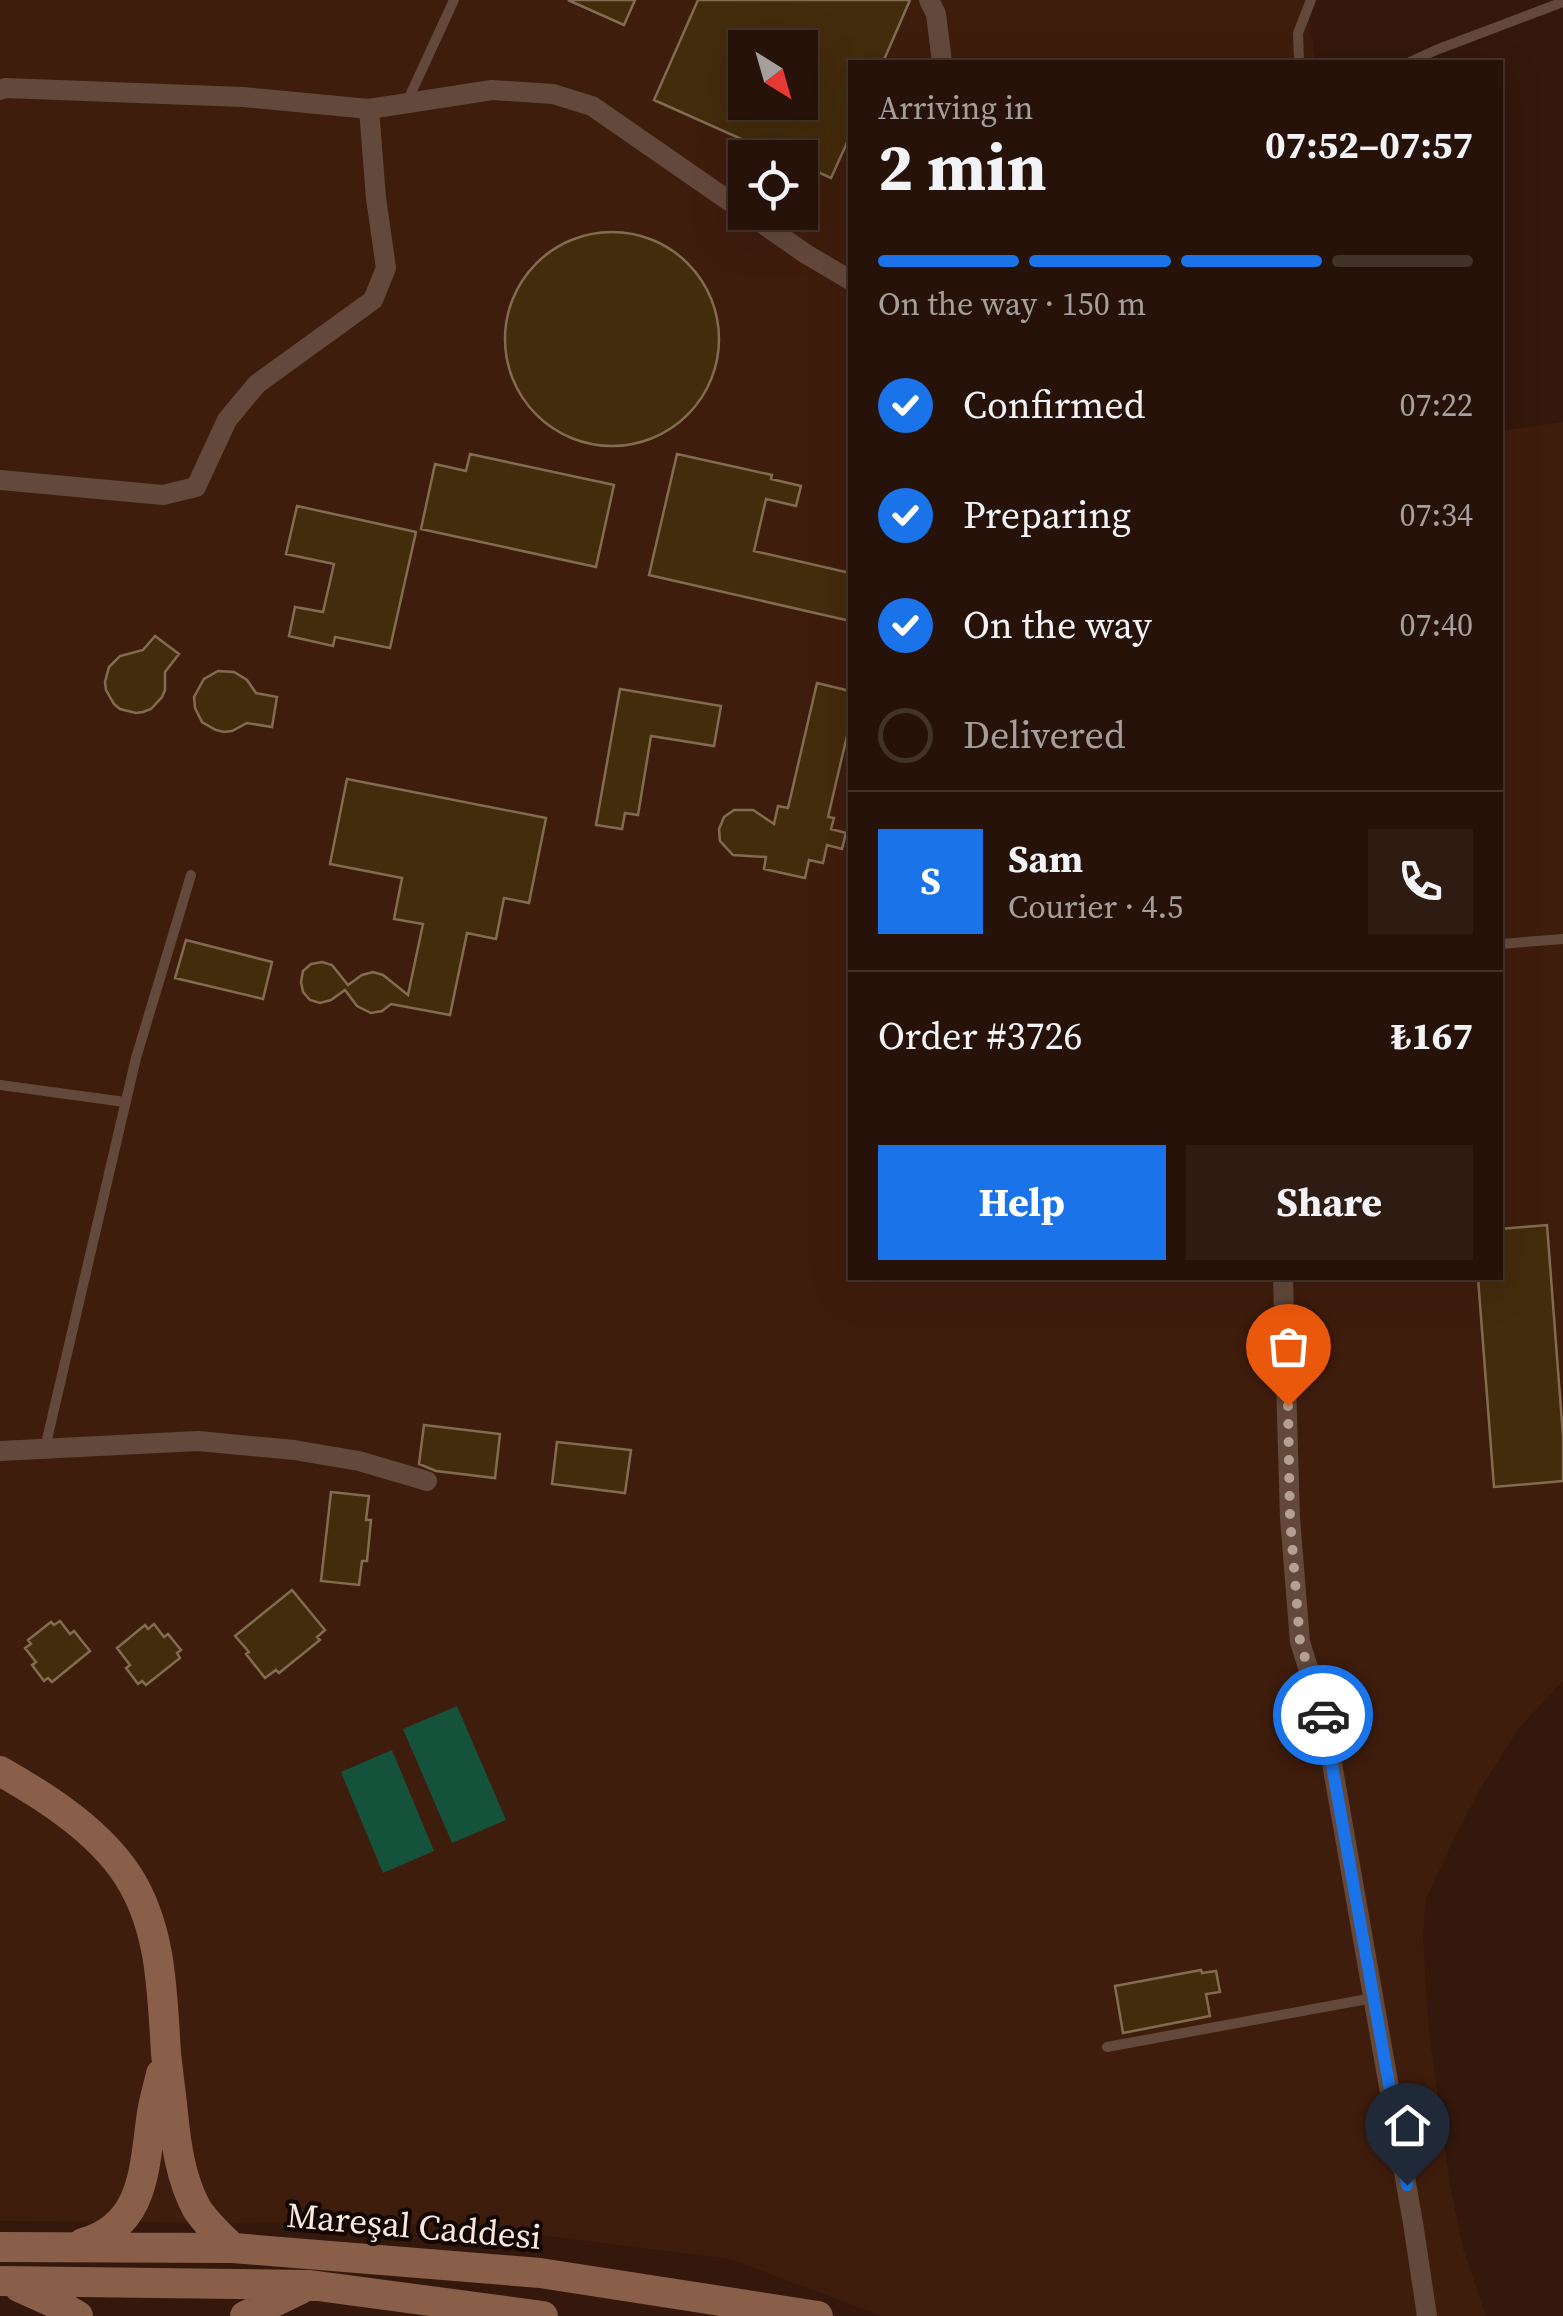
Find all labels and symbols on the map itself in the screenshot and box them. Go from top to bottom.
north arrow [728,30,818,120]
pin [1246,1304,1331,1407]
courier [1273,1665,1373,1765]
pin [1365,2083,1450,2186]
street label: Mareşal Caddesi [285,2191,543,2261]

